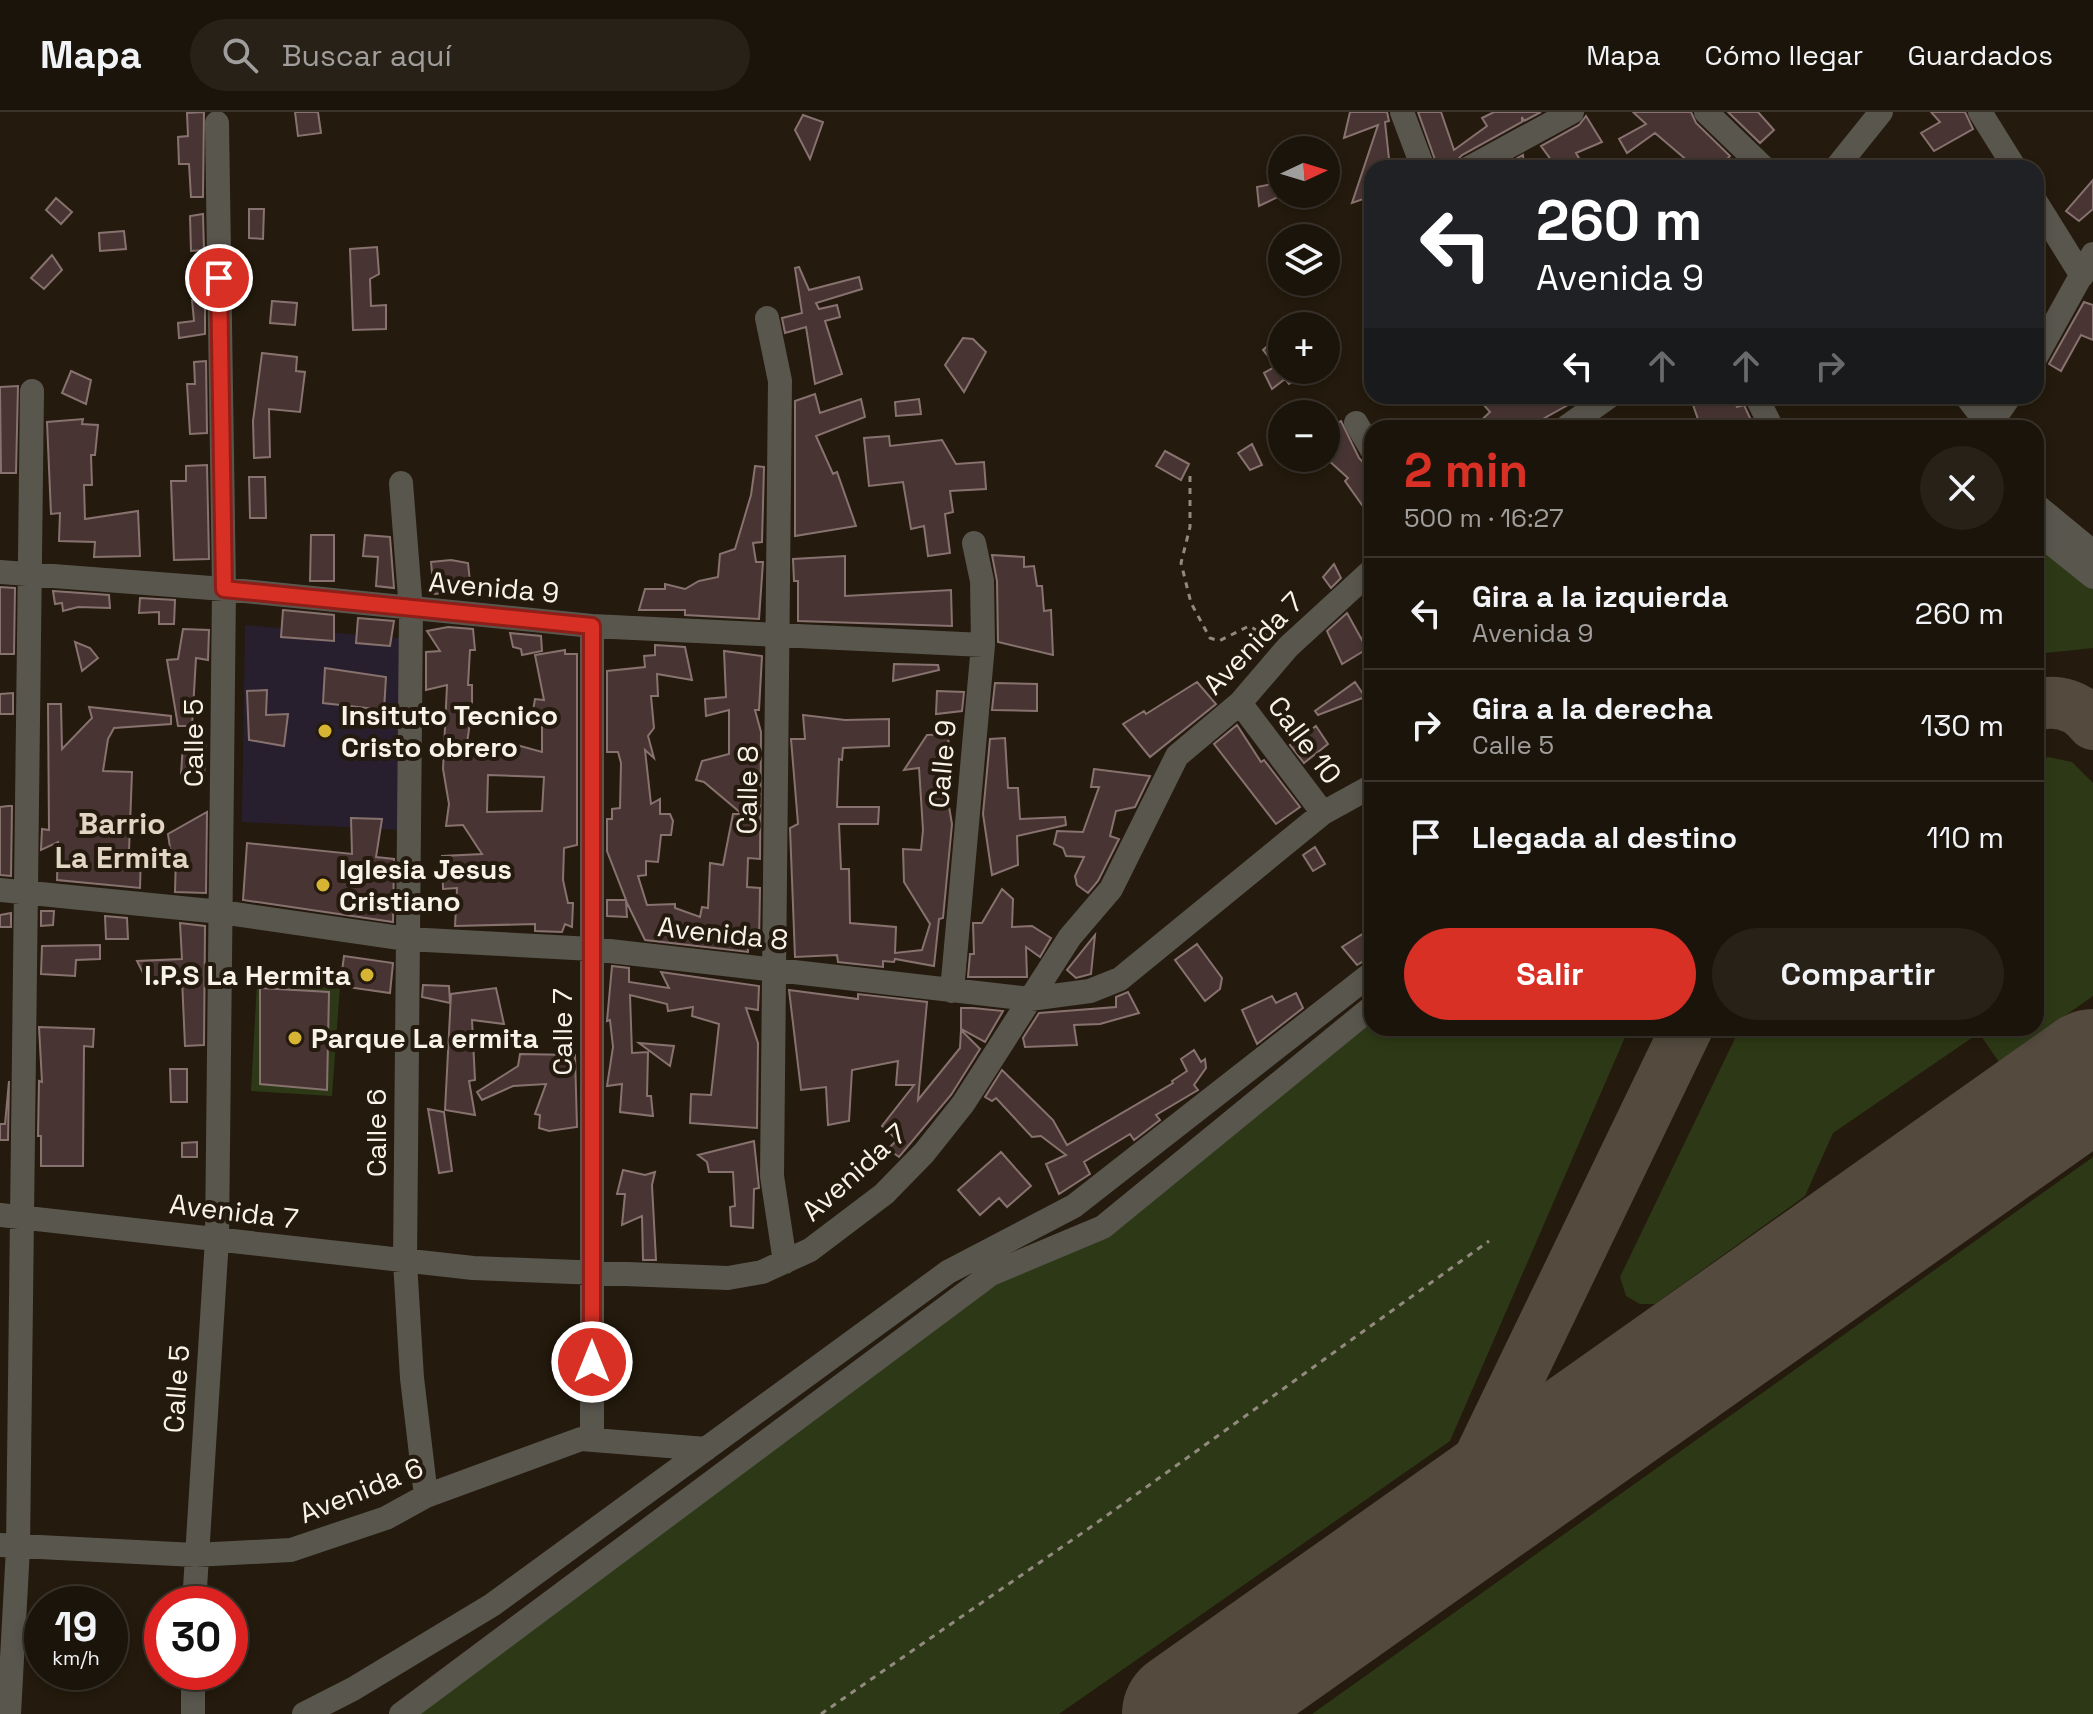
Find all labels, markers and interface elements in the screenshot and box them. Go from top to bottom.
search box [190,19,750,91]
text: Mapa [40,31,142,79]
icon: search [218,33,262,77]
text: Buscar aquí [282,36,452,75]
text: Mapa [1586,37,1661,73]
text: Cómo llegar [1705,37,1863,73]
text: Guardados [1907,37,2053,73]
north arrow [1268,136,1340,208]
map controls [1268,136,1340,472]
text: 260 m [1536,185,1702,256]
icon: left [1404,192,1508,296]
button: layers [1268,224,1340,296]
pin [185,244,253,312]
text: Avenida 9 [1536,255,1704,301]
icon: arrive [197,256,241,300]
button: + [1268,312,1340,384]
icon: left [1556,344,1600,388]
icon: ahead [1640,344,1684,388]
icon: ahead [1724,344,1768,388]
icon: right [1808,344,1852,388]
button: − [1268,400,1340,472]
text: 2 min [1404,440,1528,501]
button: close [1920,446,2004,530]
text: 500 m · 16:27 [1404,501,1564,535]
street label: Avenida 9 [427,563,561,611]
text: Gira a la izquierda [1472,577,1728,616]
street label: Avenida 7 [1195,584,1311,702]
icon: left [1404,591,1448,635]
text: 260 m [1915,594,2004,633]
text: Avenida 9 [1472,616,1593,650]
street label: Calle 10 [1260,689,1350,791]
text: Gira a la derecha [1472,689,1713,728]
place label: Insituto Tecnico Cristo obrero [341,697,558,765]
street label: Calle 5 [175,699,211,787]
icon: right [1404,703,1448,747]
text: 130 m [1921,706,2004,745]
street label: Calle 9 [920,718,964,810]
marker: Insituto Tecnico Cristo obrero [316,722,334,740]
text: Calle 5 [1472,728,1554,762]
street label: Calle 8 [728,745,766,835]
district label: Barrio La Ermita [55,804,189,877]
icon: arrive [1404,815,1448,859]
text: Llegada al destino [1472,818,1737,857]
text: 110 m [1926,818,2004,857]
place label: Iglesia Jesus Cristiano [339,851,512,919]
marker: Iglesia Jesus Cristiano [314,876,332,894]
street label: Avenida 8 [656,908,790,958]
button: Salir [1404,928,1696,1020]
button: Compartir [1712,928,2004,1020]
place label: I.P.S La Hermita [144,957,351,993]
marker: I.P.S La Hermita [358,966,376,984]
street label: Calle 7 [544,988,580,1076]
place label: Parque La ermita [311,1020,539,1056]
marker: Parque La ermita [286,1029,304,1047]
street label: Calle 6 [358,1089,394,1177]
street label: Avenida 7 [794,1115,914,1229]
street label: Avenida 7 [168,1185,300,1237]
position arrow [550,1320,634,1404]
street label: Calle 5 [155,1344,197,1434]
street label: Avenida 6 [294,1449,428,1531]
speed limit sign: 30 [144,1586,248,1690]
text: 19 [55,1602,97,1653]
text: km/h [52,1645,100,1671]

